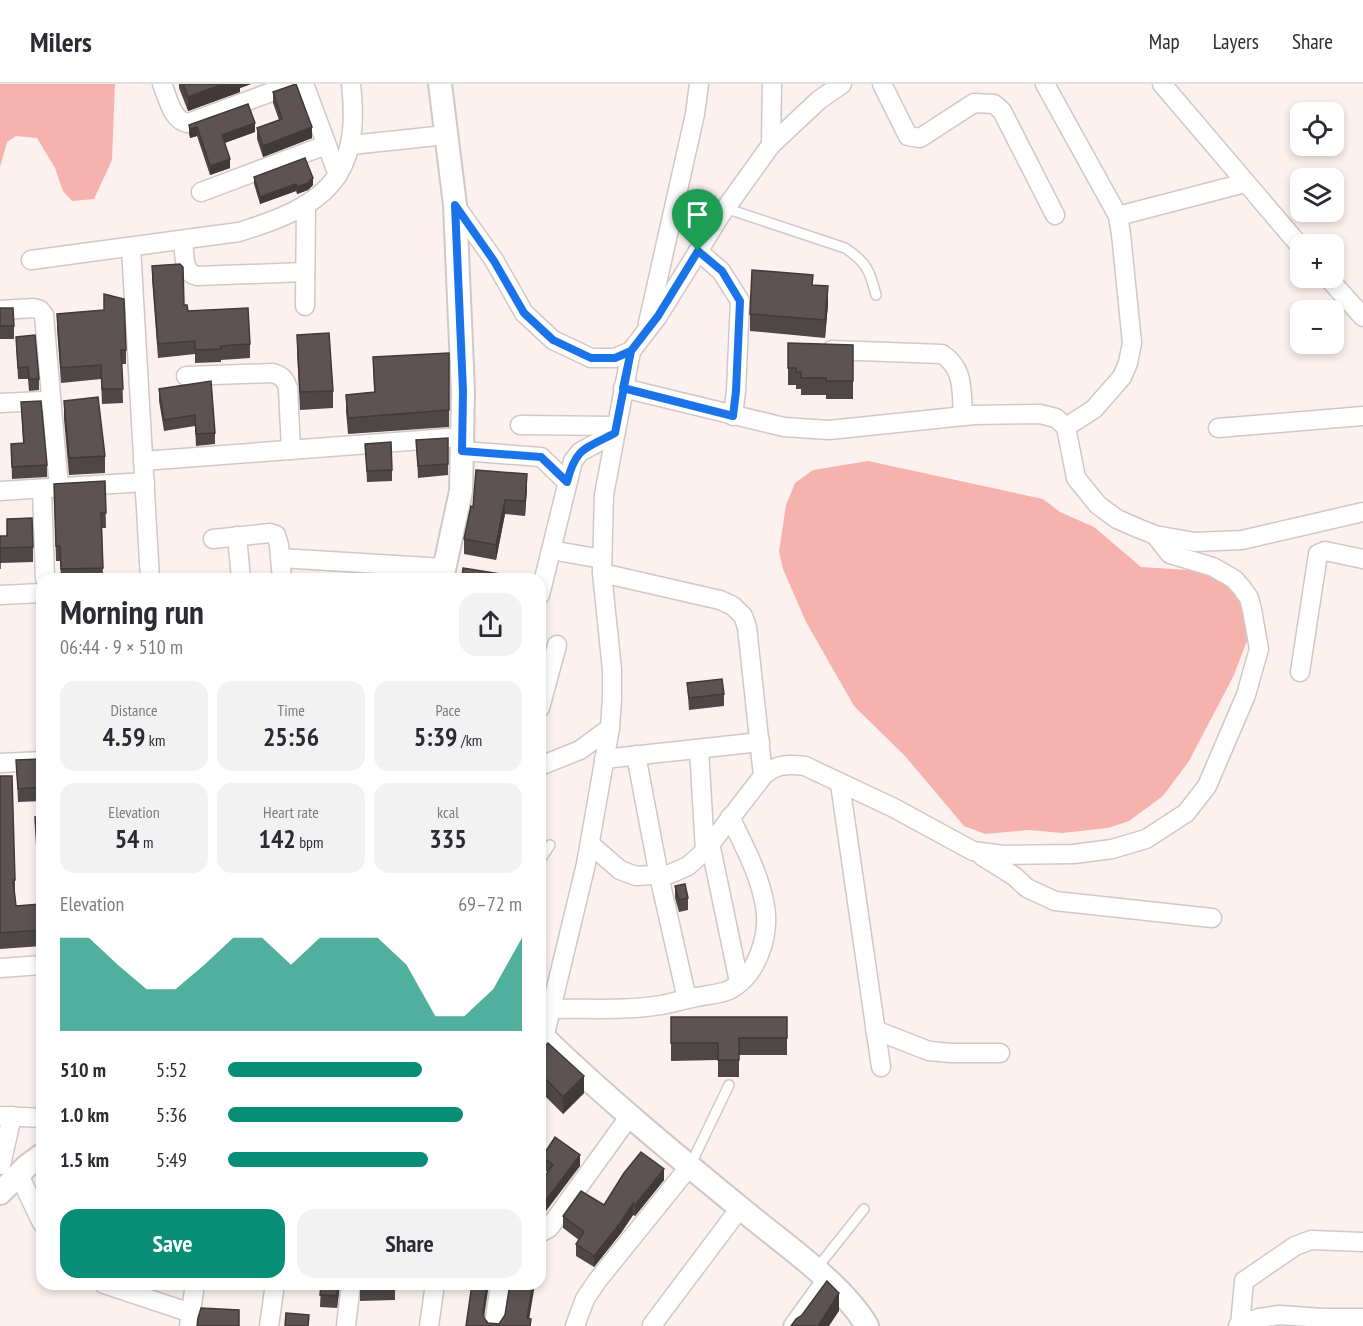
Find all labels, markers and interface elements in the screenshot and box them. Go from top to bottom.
text: Milers [30,23,92,60]
text: Map [1149,28,1180,55]
text: Layers [1213,28,1259,55]
text: Share [1292,28,1333,55]
map controls [1290,102,1344,354]
button: locate [1290,102,1344,156]
button: layers [1290,168,1344,222]
pin [672,189,723,251]
icon: arrive [681,198,714,231]
button: + [1290,234,1344,288]
button: − [1290,300,1344,354]
text: Morning run [60,590,204,633]
button: share [459,593,522,656]
text: 06:44 · 9 × 510 m [60,634,183,660]
text: Distance [110,700,158,720]
text: Time [277,700,305,720]
text: Pace [435,700,461,720]
text: 4.59 [103,720,145,753]
text: 25:56 [263,720,319,753]
text: 5:39 [414,720,458,753]
text: km [145,730,165,750]
text: /km [458,730,482,750]
text: Elevation [108,802,160,822]
text: Heart rate [263,802,319,822]
text: kcal [437,802,459,822]
text: 54 [115,822,140,855]
text: 142 [258,822,296,855]
text: 335 [429,822,467,855]
text: m [140,832,153,852]
text: bpm [296,832,324,852]
text: Elevation [60,891,124,917]
text: 69–72 m [458,891,522,917]
text: 510 m [60,1057,106,1083]
text: 5:52 [156,1057,187,1083]
text: 1.0 km [60,1102,109,1128]
text: 5:36 [156,1102,187,1128]
text: 1.5 km [60,1147,109,1173]
text: 5:49 [156,1147,187,1173]
button: Save [60,1209,285,1278]
button: Share [297,1209,522,1278]

